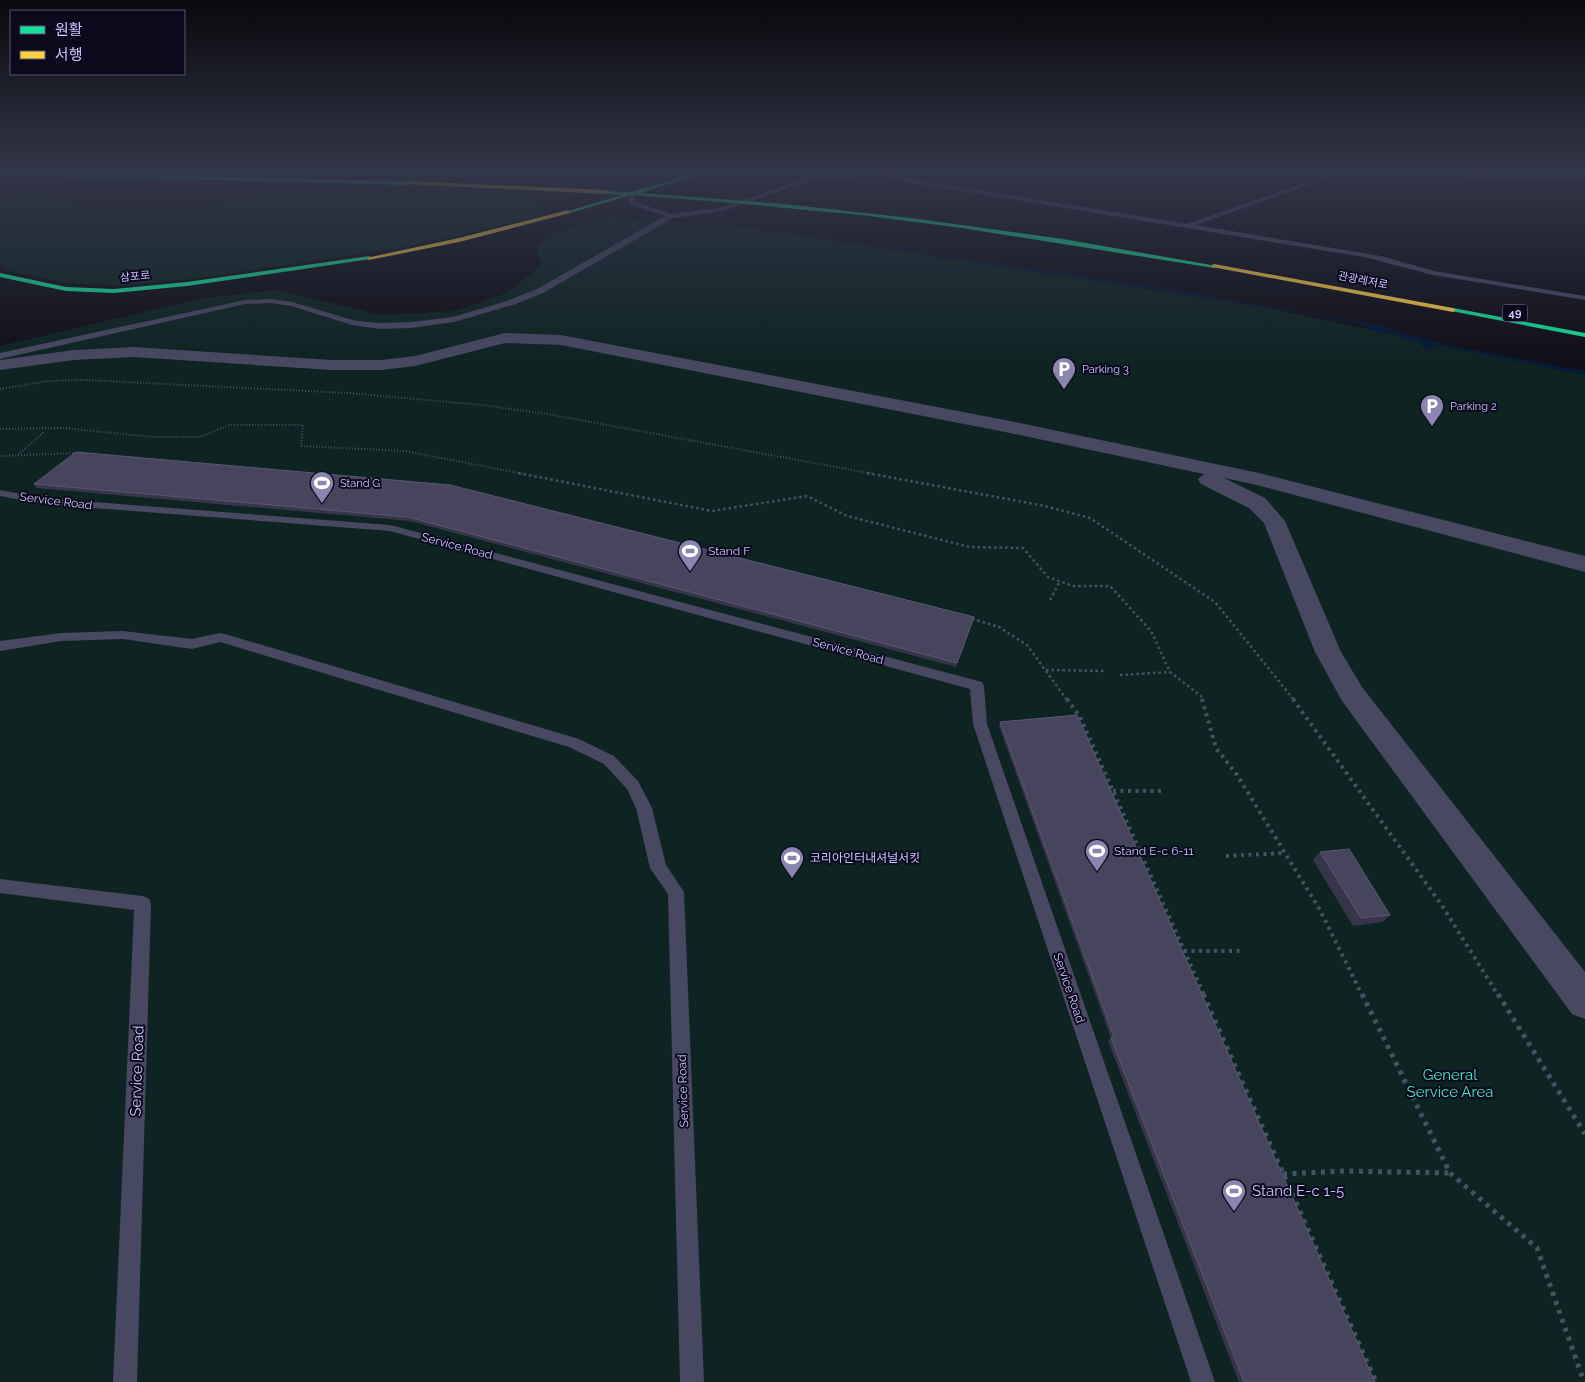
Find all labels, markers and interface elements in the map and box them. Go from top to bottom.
legend [10,10,185,75]
text: 원활 [55,21,83,39]
text: 서행 [55,46,83,64]
street label: 삼포로 [119,269,151,284]
street label: 관광레저로 [1337,269,1389,292]
road number: 49 [1502,304,1528,322]
parking icon: Parking 3 [1051,356,1077,390]
place label: Parking 3 [1082,363,1129,376]
parking icon: Parking 2 [1419,393,1445,427]
place label: Parking 2 [1450,400,1497,413]
sports icon: Stand G [309,470,335,504]
place label: Stand G [340,477,380,490]
street label: Service Road [19,490,93,512]
street label: Service Road [420,530,494,562]
sports icon: Stand F [677,538,703,572]
place label: Stand F [708,544,750,558]
street label: Service Road [811,635,885,667]
sports icon: Stand E-c 6-11 [1084,838,1110,872]
place label: Stand E-c 6-11 [1114,844,1194,858]
sports icon: 코리아인터내셔널서킷 [779,845,805,879]
place label: 코리아인터내셔널서킷 [810,851,920,865]
street label: Service Road [1051,951,1087,1025]
street label: Service Road [126,1025,148,1117]
street label: Service Road [675,1054,691,1128]
park label: General Service Area [1407,1066,1493,1101]
sports icon: Stand E-c 1-5 [1221,1178,1247,1212]
place label: Stand E-c 1-5 [1252,1182,1344,1200]

